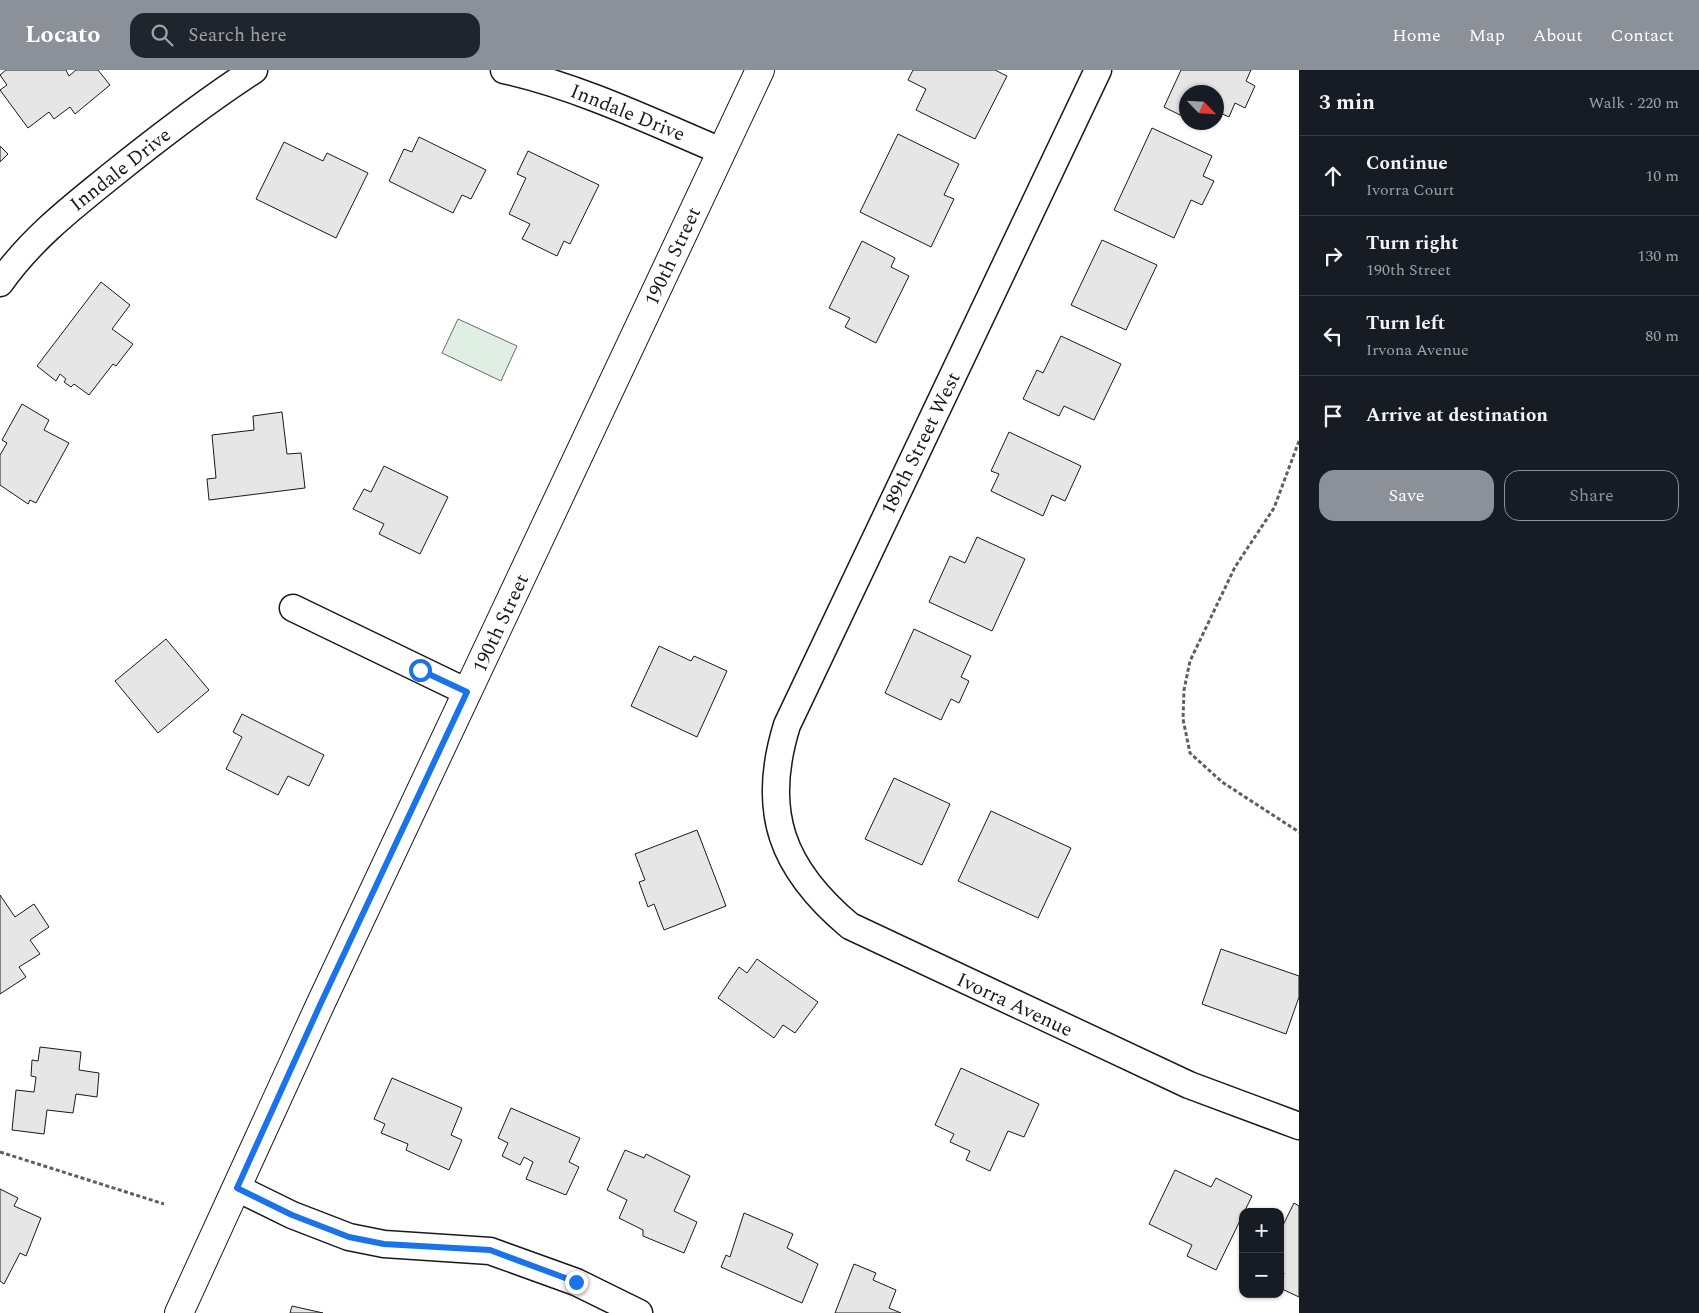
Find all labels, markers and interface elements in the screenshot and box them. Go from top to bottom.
search box [130,13,480,58]
text: Locato [25,17,100,53]
icon: search [148,21,176,49]
text: Search here [188,21,287,50]
text: Home [1392,22,1441,49]
text: Map [1469,22,1505,49]
text: About [1533,22,1583,49]
text: Contact [1611,22,1674,49]
street label: Inndale Drive [566,76,690,150]
north arrow [1179,85,1224,130]
text: 3 min [1319,87,1375,119]
text: Walk · 220 m [1588,91,1679,115]
street label: Inndale Drive [64,121,178,219]
text: Continue [1366,149,1448,178]
icon: ahead [1319,162,1347,190]
text: 10 m [1645,164,1679,188]
text: Ivorra Court [1366,178,1455,202]
street label: 190th Street [637,202,709,311]
text: Turn right [1366,229,1459,258]
icon: right [1319,242,1347,270]
text: 130 m [1637,244,1679,268]
text: 190th Street [1366,258,1451,282]
text: Turn left [1366,309,1445,338]
icon: left [1319,322,1347,350]
text: 80 m [1645,324,1679,348]
text: Irvona Avenue [1366,338,1469,362]
street label: 189th Street West [873,367,968,520]
text: Arrive at destination [1366,401,1548,430]
icon: arrive [1319,402,1347,430]
button: Save [1319,470,1494,521]
button: Share [1504,470,1679,521]
street label: 190th Street [465,569,537,678]
route start [409,659,432,682]
street label: Ivorra Avenue [952,965,1078,1045]
map controls [1239,1208,1284,1298]
button: + [1239,1208,1284,1253]
button: − [1239,1253,1284,1298]
route end [565,1271,588,1294]

